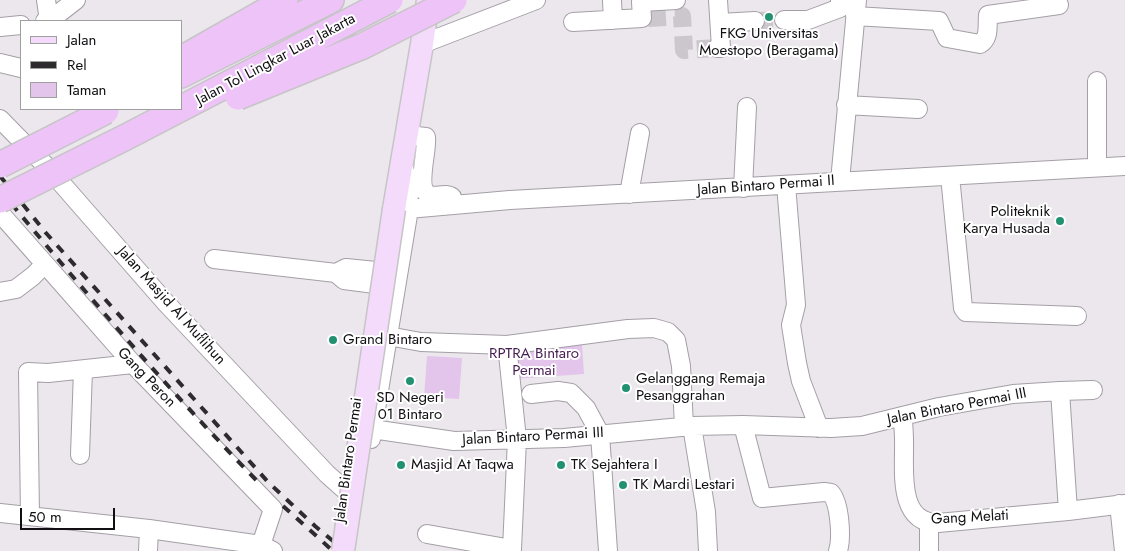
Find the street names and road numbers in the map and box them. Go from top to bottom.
street label: Jalan Tol Lingkar Luar Jakarta [193,10,359,110]
street label: Jalan Bintaro Permai II [697,172,835,200]
street label: Jalan Masjid Al Muflihun [113,243,229,369]
street label: Gang Peron [113,344,179,412]
street label: Jalan Bintaro Permai III [886,385,1028,429]
street label: Jalan Bintaro Permai [331,396,367,524]
street label: Jalan Bintaro Permai III [462,424,604,450]
street label: Gang Melati [931,507,1009,529]

